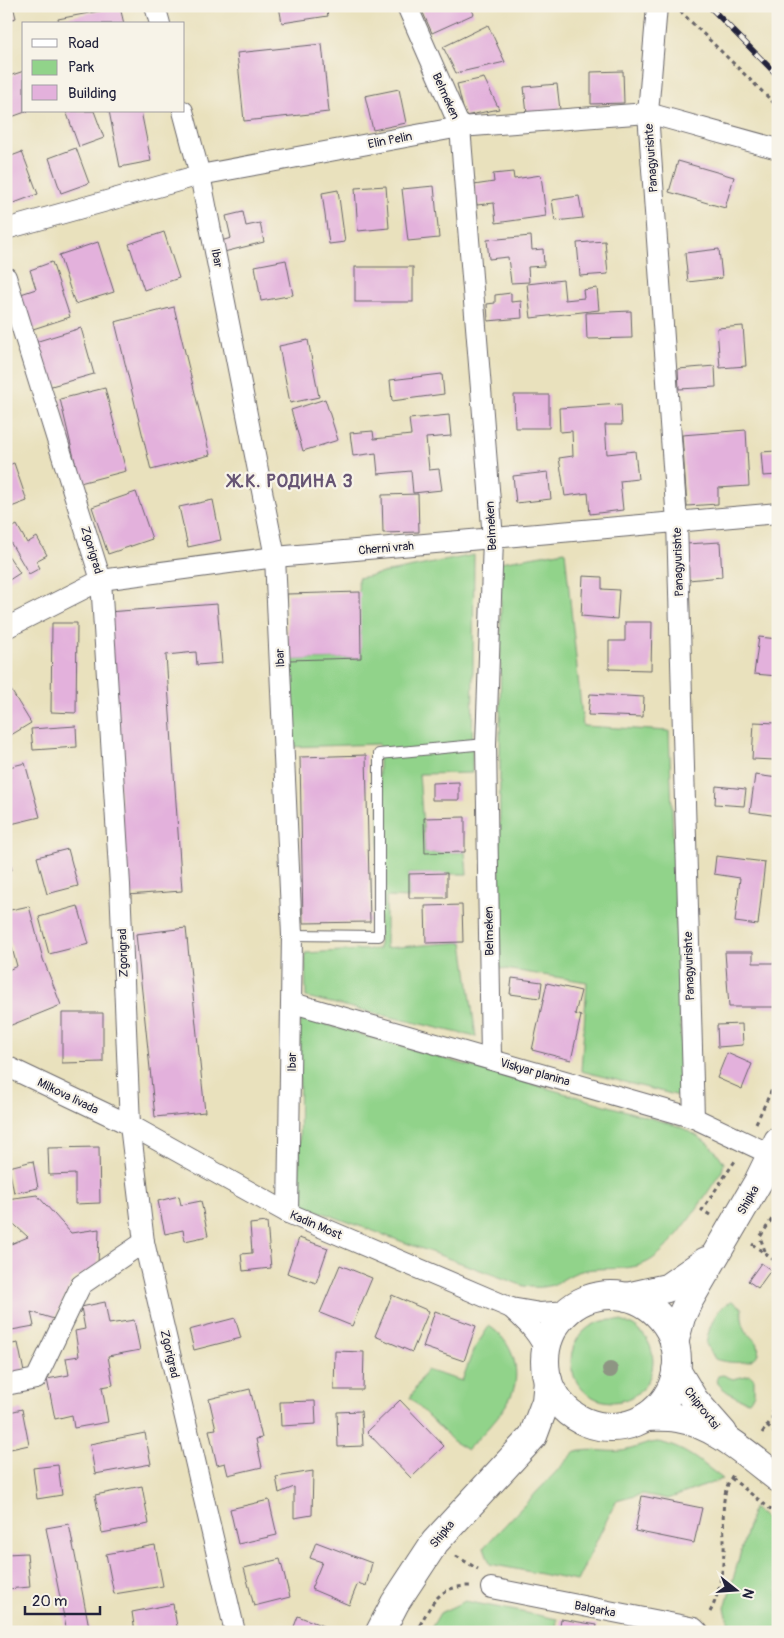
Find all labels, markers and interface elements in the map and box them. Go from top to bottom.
legend [22,22,185,112]
text: Road [68,34,99,53]
text: Park [68,58,95,77]
street label: Belmeken [429,70,463,122]
text: Building [68,84,116,103]
street label: Panagyurishte [642,123,661,193]
street label: Elin Pelin [367,129,414,152]
street label: Ibar [207,247,226,270]
district label: Ж.К. РОДИНА 3 [226,470,353,493]
street label: Belmeken [483,501,500,551]
street label: Zgorigrad [77,525,106,576]
street label: Panagyurishte [670,527,687,597]
street label: Cherni vrah [358,539,415,558]
street label: Ibar [272,647,288,668]
street label: Belmeken [482,906,497,956]
street label: Zgorigrad [115,928,132,978]
street label: Panagyurishte [681,931,698,1001]
street label: Ibar [285,1052,300,1072]
street label: Viskyar planina [498,1055,572,1090]
street label: Milkova livada [35,1075,101,1118]
street label: Shipka [734,1183,763,1217]
street label: Kadin Most [287,1208,344,1243]
street label: Zgorigrad [157,1329,182,1380]
street label: Chiprovtsi [681,1384,723,1432]
street label: Shipka [427,1517,458,1551]
north arrow [712,1566,762,1616]
scale bar [25,1583,100,1615]
text: N [738,1587,757,1601]
text: 20 m [32,1592,67,1611]
street label: Balgarka [573,1598,617,1621]

